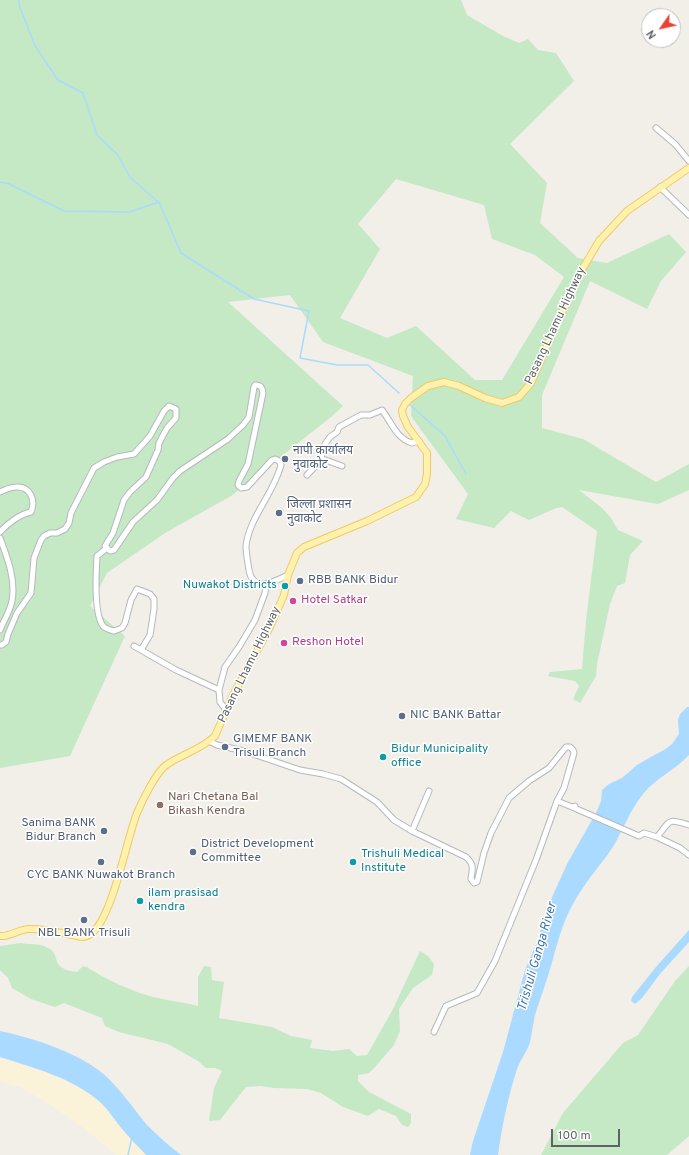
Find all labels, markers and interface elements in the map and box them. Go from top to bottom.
north arrow [641,8,681,48]
text: N [644,27,660,41]
street label: Pasang Lhamu Highway [522,265,590,387]
place label: नापी कार्यालय नुवाकोट [293,445,353,473]
marker: नापी कार्यालय नुवाकोट [280,454,290,464]
place label: जिल्ला प्रशासन नुवाकोट [287,499,351,527]
marker: जिल्ला प्रशासन नुवाकोट [274,508,284,518]
place label: RBB BANK Bidur [308,574,398,588]
marker: RBB BANK Bidur [295,576,305,586]
place label: Nuwakot Districts [183,579,277,593]
marker: Nuwakot Districts [280,581,290,591]
place label: Hotel Satkar [301,594,368,608]
marker: Hotel Satkar [288,596,298,606]
street label: Pasang Lhamu Highway [216,604,284,726]
place label: Reshon Hotel [292,636,364,650]
marker: Reshon Hotel [279,638,289,648]
place label: NIC BANK Battar [410,709,501,723]
marker: NIC BANK Battar [397,711,407,721]
place label: GIMEMF BANK Trisuli Branch [233,733,312,761]
marker: GIMEMF BANK Trisuli Branch [220,742,230,752]
place label: Bidur Municipality office [391,743,488,771]
marker: Bidur Municipality office [378,752,388,762]
place label: Nari Chetana Bal Bikash Kendra [168,791,258,819]
marker: Nari Chetana Bal Bikash Kendra [155,800,165,810]
place label: Sanima BANK Bidur Branch [21,817,96,845]
marker: Sanima BANK Bidur Branch [99,826,109,836]
place label: District Development Committee [201,838,314,866]
marker: District Development Committee [188,847,198,857]
place label: Trishuli Medical Institute [361,848,444,876]
marker: CYC BANK Nuwakot Branch [96,857,106,867]
marker: Trishuli Medical Institute [348,857,358,867]
place label: CYC BANK Nuwakot Branch [27,869,175,883]
place label: ilam prasisad kendra [148,887,219,915]
marker: ilam prasisad kendra [135,896,145,906]
water label: Trishuli Ganga River [515,901,561,1013]
marker: NBL BANK Trisuli [79,915,89,925]
place label: NBL BANK Trisuli [38,927,130,941]
scale bar [553,1121,622,1147]
text: 100 m [558,1128,591,1144]

